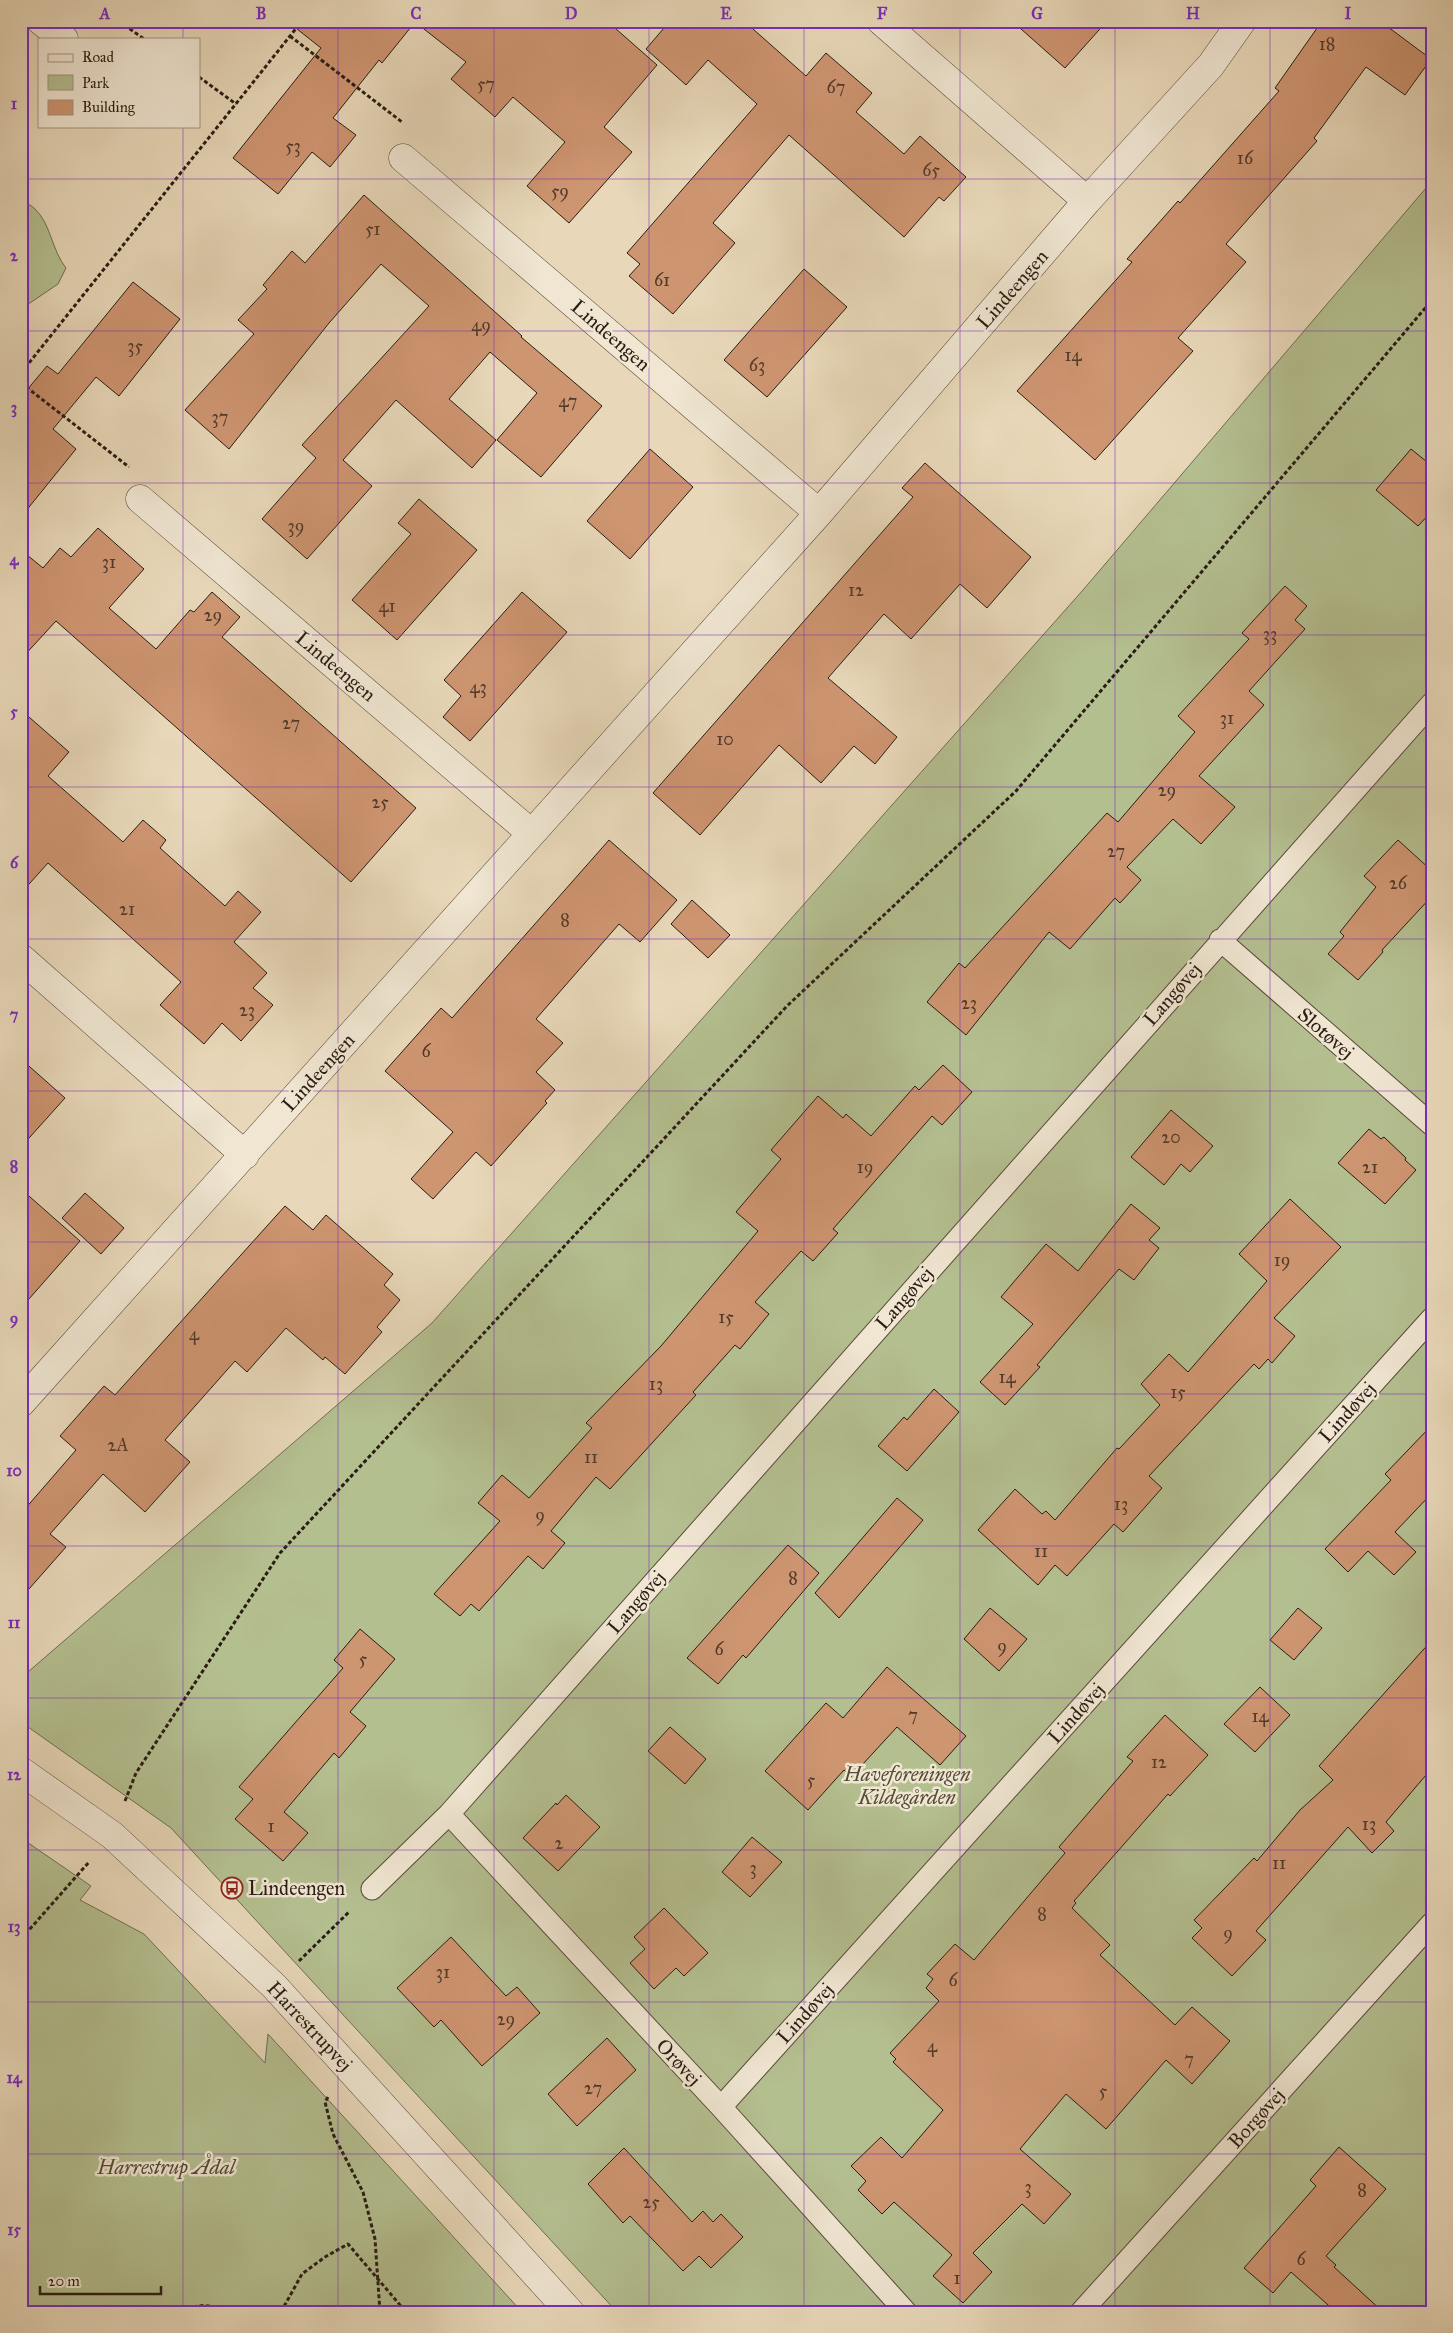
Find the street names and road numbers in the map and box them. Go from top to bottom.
street label: Lindeengen [971,244,1054,334]
street label: Lindeengen [566,294,656,377]
street label: Lindeengen [290,626,381,707]
street label: Langøvej [1138,957,1207,1031]
street label: Slotøvej [1293,1002,1359,1064]
street label: Lindeengen [277,1028,360,1117]
street label: Langøvej [870,1261,939,1335]
street label: Lindøvej [1313,1377,1381,1447]
street label: Langøvej [602,1565,671,1639]
street label: Lindøvej [1042,1678,1110,1748]
street label: Harrestrupvej [262,1976,358,2076]
street label: Lindøvej [771,1978,839,2048]
street label: Orøvej [651,2034,707,2090]
street label: Borgøvej [1223,2083,1290,2154]

